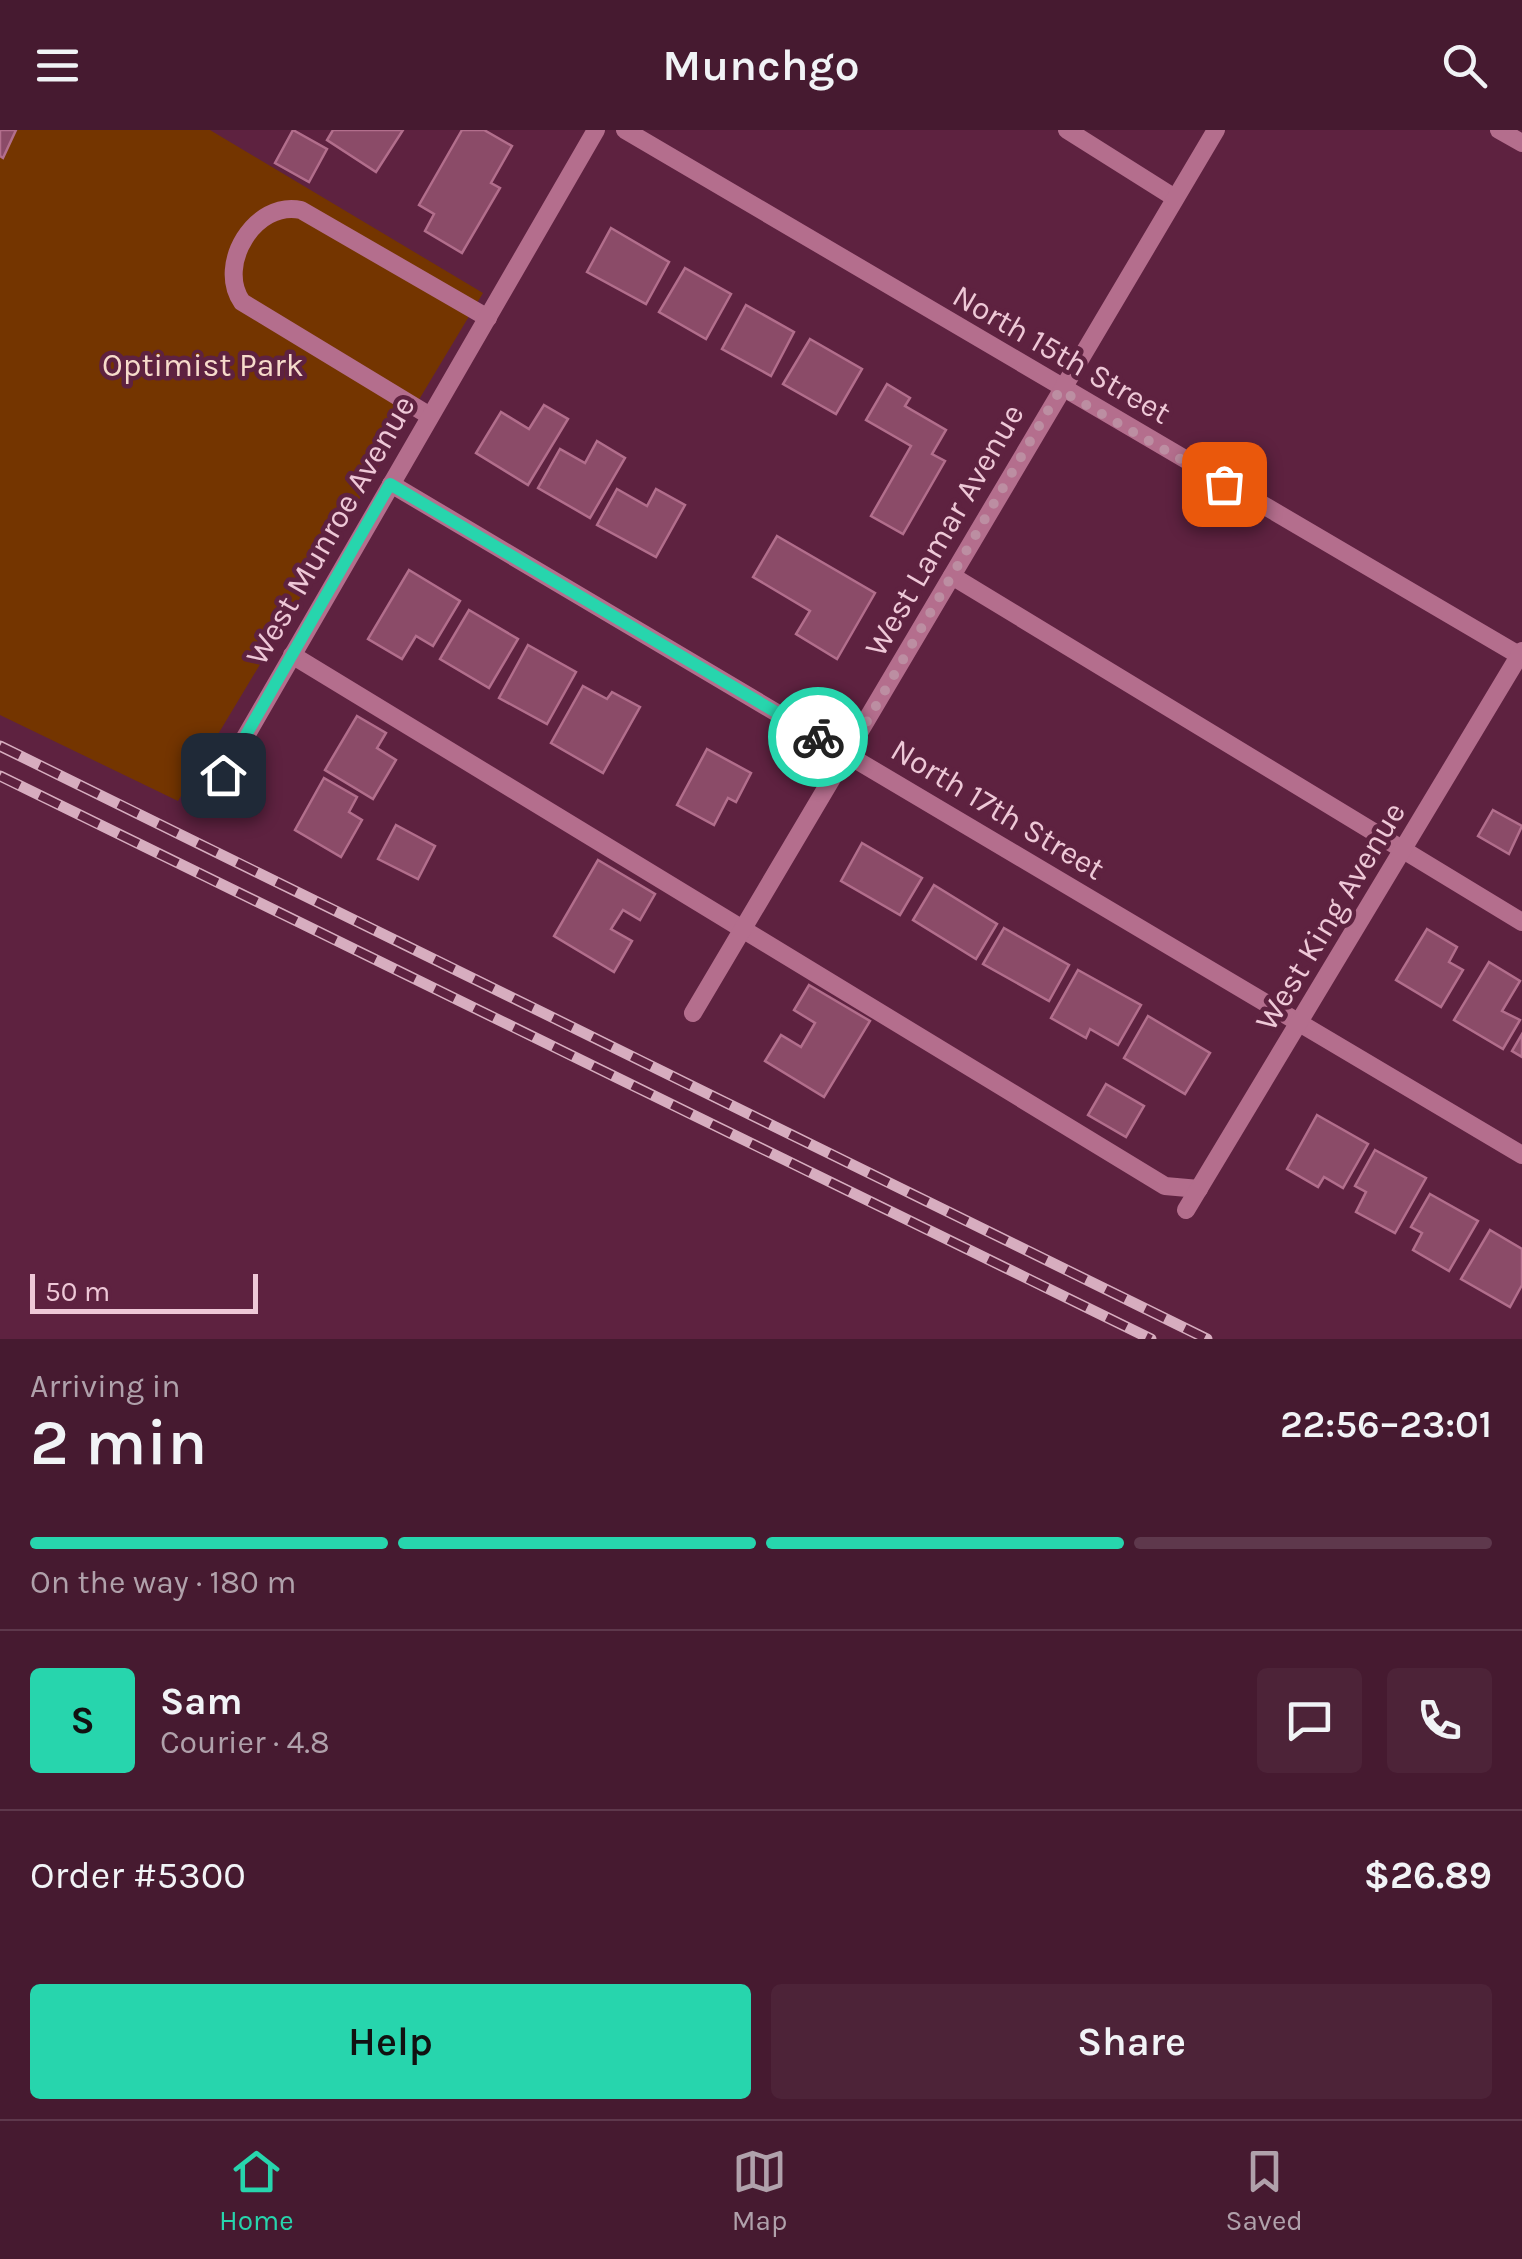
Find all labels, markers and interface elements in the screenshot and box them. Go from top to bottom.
icon: menu [30,38,85,93]
icon: search [1437,38,1492,93]
text: Munchgo [662,39,860,91]
street label: North 15th Street [946,277,1177,432]
park label: Optimist Park [102,347,304,384]
street label: West Munroe Avenue [238,389,423,671]
street label: West Lamar Avenue [857,398,1032,663]
pin [1182,442,1267,527]
icon: bag [1197,457,1252,512]
courier [768,687,868,787]
icon: bike [791,710,846,765]
street label: North 17th Street [884,731,1111,888]
pin [181,733,266,818]
icon: home [196,748,251,803]
street label: West King Avenue [1248,795,1413,1037]
scale bar [30,1269,258,1314]
text: 50 m [45,1275,110,1308]
text: Arriving in [30,1368,181,1405]
text: 22:56–23:01 [1280,1402,1492,1447]
text: 2 min [30,1404,207,1480]
text: On the way · 180 m [30,1564,296,1601]
button: chat [1257,1668,1362,1773]
button: phone [1387,1668,1492,1773]
text: Sam [160,1679,243,1724]
text: S [70,1698,95,1743]
text: Courier · 4.8 [160,1724,330,1761]
text: Order #5300 [30,1853,246,1898]
text: $26.89 [1364,1853,1492,1898]
button: Help [30,1984,751,2099]
button: Share [771,1984,1492,2099]
tab: Home [219,2144,294,2237]
tab: Map [732,2144,787,2237]
tab: Saved [1226,2144,1303,2237]

